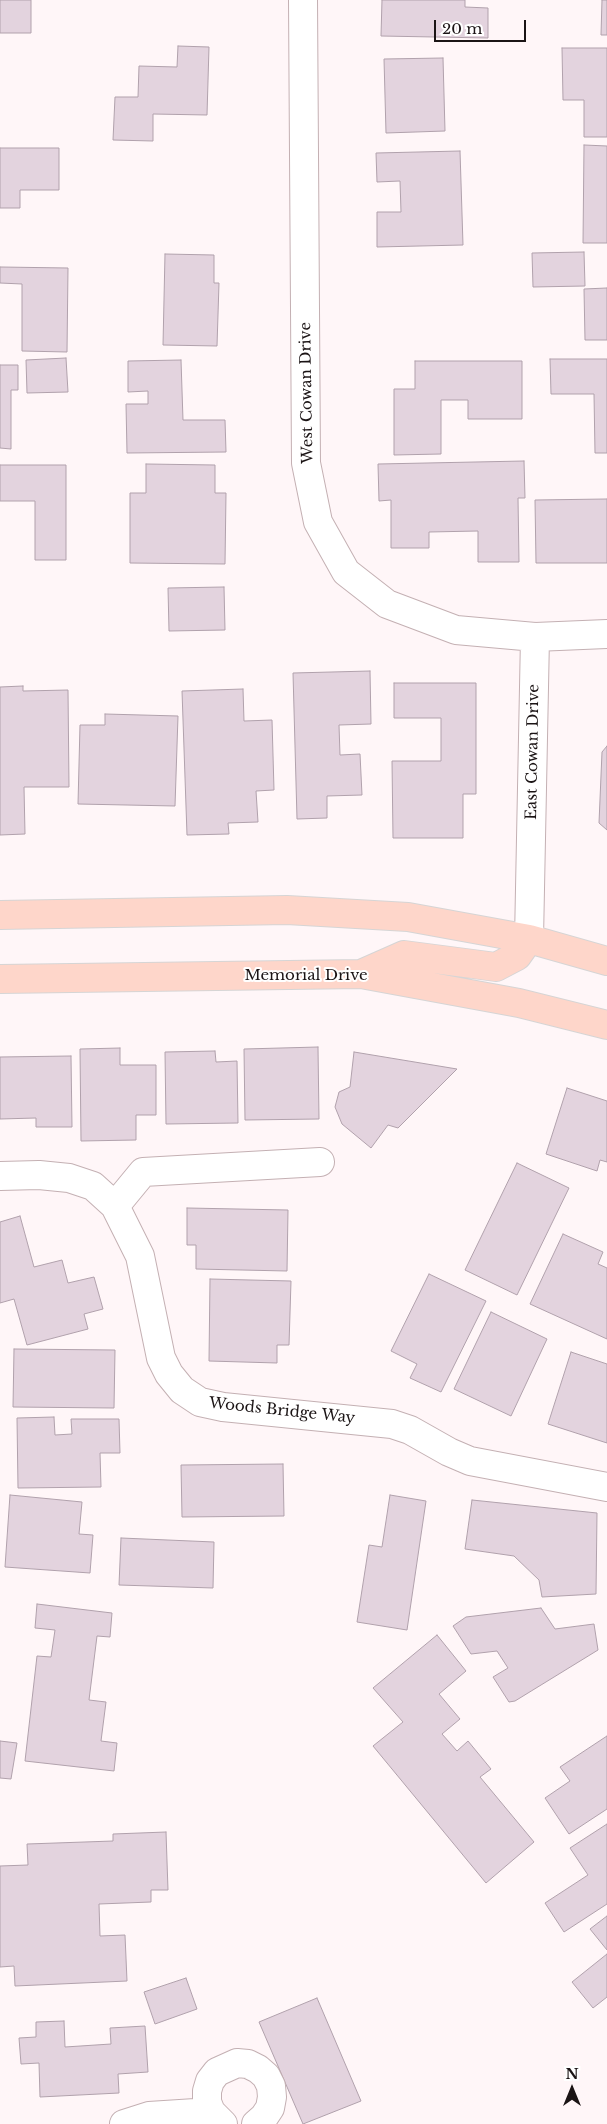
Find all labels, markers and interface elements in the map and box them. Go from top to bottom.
scale bar [437,10,530,42]
text: 20 m [442,19,482,38]
street label: West Cowan Drive [297,322,317,464]
street label: East Cowan Drive [523,684,543,820]
street label: Memorial Drive [244,967,368,985]
street label: Woods Bridge Way [208,1394,356,1428]
north arrow [547,2064,597,2114]
text: N [565,2065,579,2083]

